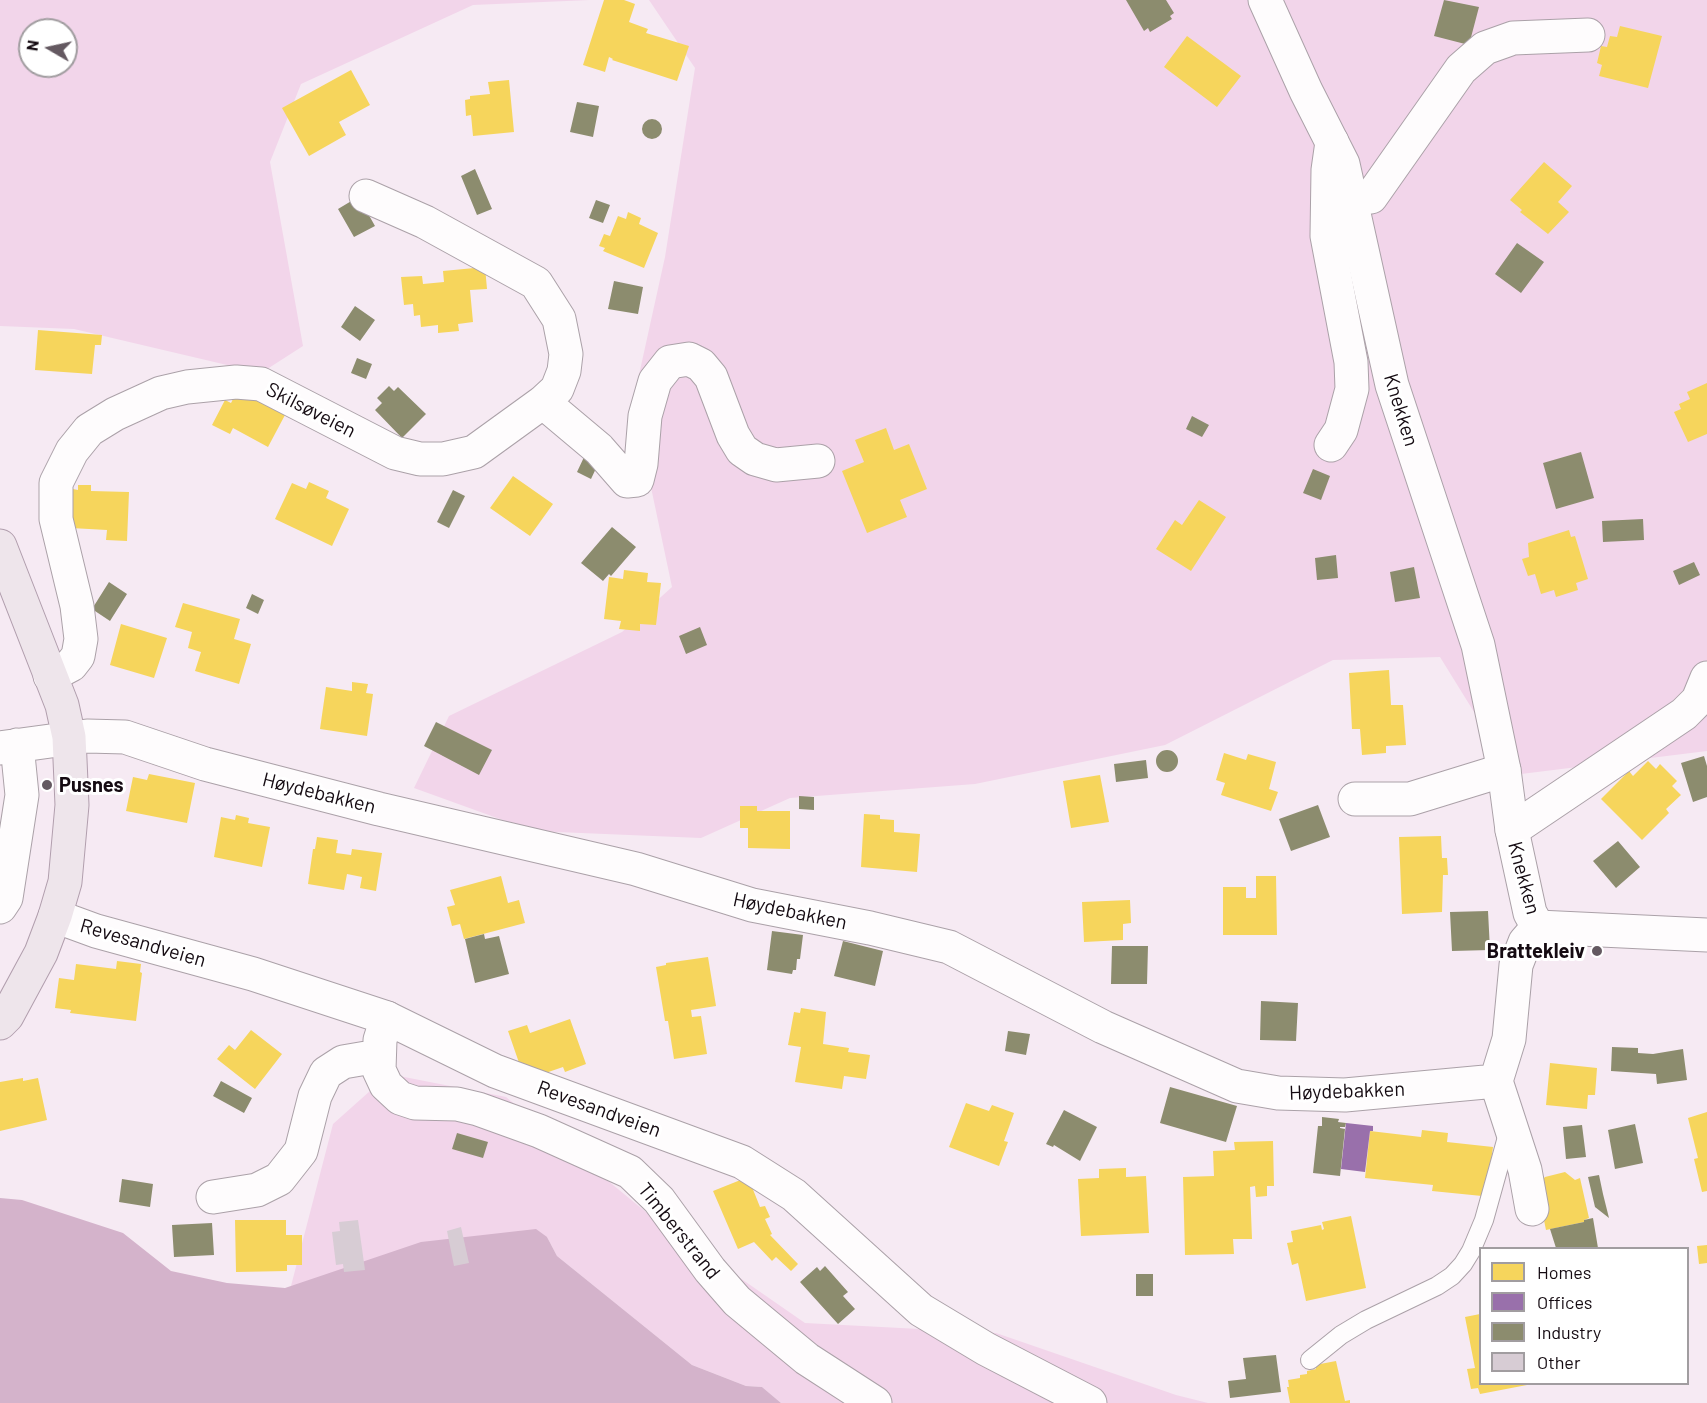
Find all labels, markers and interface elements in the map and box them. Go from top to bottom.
north arrow [18,18,78,78]
text: N [21,39,42,52]
street label: Knekken [1379,371,1423,449]
street label: Skilsøveien [262,377,360,443]
street label: Høydebakken [260,767,378,819]
place label: Pusnes [59,773,124,797]
marker: Pusnes [40,778,54,792]
street label: Knekken [1503,839,1545,917]
street label: Høydebakken [731,887,849,935]
street label: Revesandveien [77,914,209,972]
place label: Brattekleiv [1487,939,1585,963]
marker: Brattekleiv [1590,944,1604,958]
street label: Revesandveien [534,1075,664,1143]
street label: Høydebakken [1289,1077,1405,1105]
street label: Timberstrand [633,1178,725,1284]
legend [1479,1247,1689,1385]
text: Homes [1537,1261,1591,1283]
text: Offices [1537,1291,1593,1313]
text: Industry [1537,1321,1601,1343]
text: Other [1537,1351,1580,1373]

